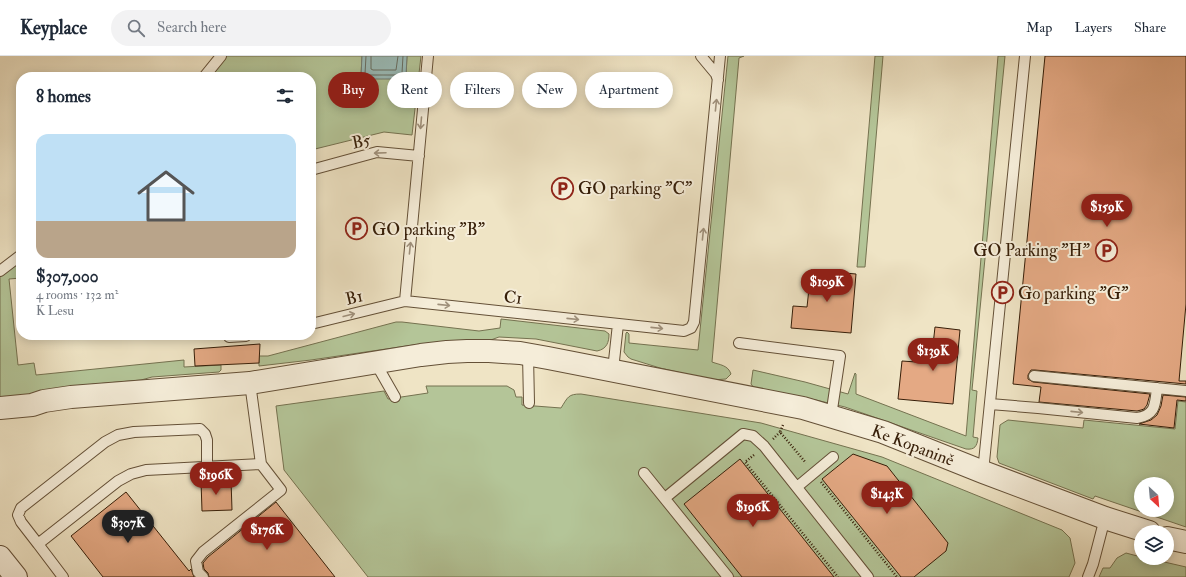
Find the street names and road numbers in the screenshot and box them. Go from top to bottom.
street label: B5 [350,129,373,154]
street label: B1 [343,285,365,310]
street label: C1 [503,286,523,309]
street label: Ke Kopanině [868,420,957,472]

